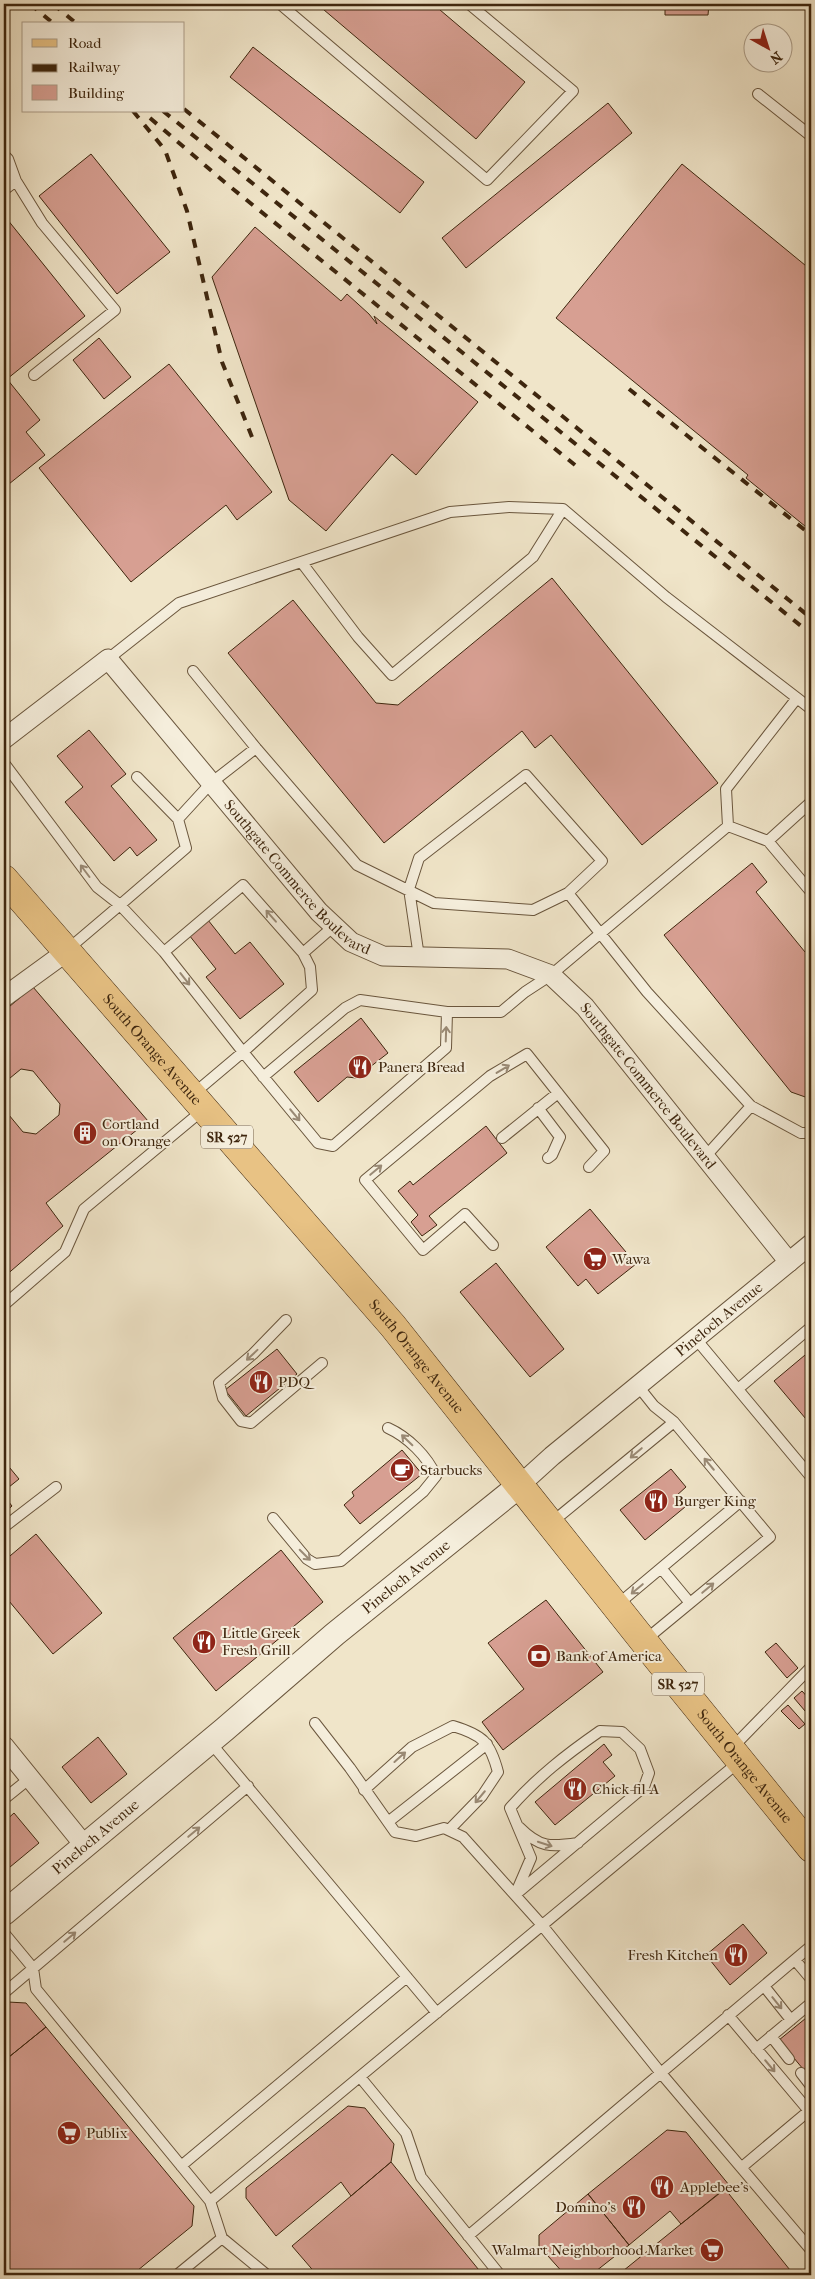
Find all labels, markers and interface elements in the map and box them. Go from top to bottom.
legend [22,22,185,112]
north arrow [742,22,792,72]
text: Road [68,34,102,52]
text: N [766,48,785,68]
text: Railway [68,58,121,76]
text: Building [68,84,125,102]
street label: Southgate Commerce Boulevard [220,796,374,959]
one-way arrow [80,864,90,878]
one-way arrow [265,910,276,923]
one-way arrow [180,972,190,986]
street label: South Orange Avenue [99,990,206,1109]
street label: Southgate Commerce Boulevard [576,999,721,1173]
one-way arrow [442,1026,451,1042]
restaurant icon: Panera Bread [347,1054,373,1080]
place label: Panera Bread [378,1058,466,1076]
one-way arrow [495,1063,509,1073]
one-way arrow [289,1108,300,1121]
place label: Cortland on Orange [102,1115,171,1150]
building icon: Cortland on Orange [72,1120,98,1146]
road number: SR 527 [201,1126,253,1148]
one-way arrow [369,1165,382,1176]
supermarket icon: Wawa [582,1246,608,1272]
place label: Wawa [611,1250,651,1268]
street label: Pineloch Avenue [672,1278,767,1360]
street label: South Orange Avenue [365,1296,468,1418]
one-way arrow [245,1349,258,1361]
restaurant icon: PDQ [248,1369,274,1395]
place label: PDQ [278,1373,315,1391]
one-way arrow [401,1434,413,1446]
one-way arrow [630,1447,643,1459]
cafe icon: Starbucks [389,1457,415,1483]
one-way arrow [704,1458,715,1471]
place label: Starbucks [420,1461,483,1479]
restaurant icon: Burger King [643,1488,669,1514]
place label: Burger King [674,1492,757,1510]
street label: Pineloch Avenue [358,1536,454,1618]
one-way arrow [298,1549,311,1561]
one-way arrow [630,1583,643,1594]
one-way arrow [702,1583,715,1594]
place label: Little Greek Fresh Grill [222,1624,300,1659]
restaurant icon: Little Greek Fresh Grill [191,1629,217,1655]
bank icon: Bank of America [526,1643,552,1669]
place label: Bank of America [556,1647,663,1665]
road number: SR 527 [652,1672,704,1696]
street label: South Orange Avenue [693,1705,797,1827]
one-way arrow [394,1752,407,1763]
restaurant icon: Chick-fil-A [562,1776,588,1802]
place label: Chick-fil-A [592,1780,659,1798]
one-way arrow [475,1790,486,1803]
street label: Pineloch Avenue [48,1795,143,1878]
one-way arrow [187,1826,200,1837]
one-way arrow [537,1839,553,1849]
one-way arrow [63,1931,76,1942]
restaurant icon: Fresh Kitchen [723,1942,749,1968]
place label: Fresh Kitchen [628,1946,718,1964]
one-way arrow [772,1996,783,2009]
one-way arrow [765,2059,776,2072]
supermarket icon: Publix [56,2120,82,2146]
place label: Publix [86,2124,128,2142]
restaurant icon: Applebee's [649,2174,675,2200]
place label: Applebee's [679,2178,749,2196]
restaurant icon: Domino's [621,2194,647,2220]
place label: Domino's [555,2198,616,2216]
supermarket icon: Walmart Neighborhood Market [699,2237,725,2263]
place label: Walmart Neighborhood Market [491,2241,695,2259]

